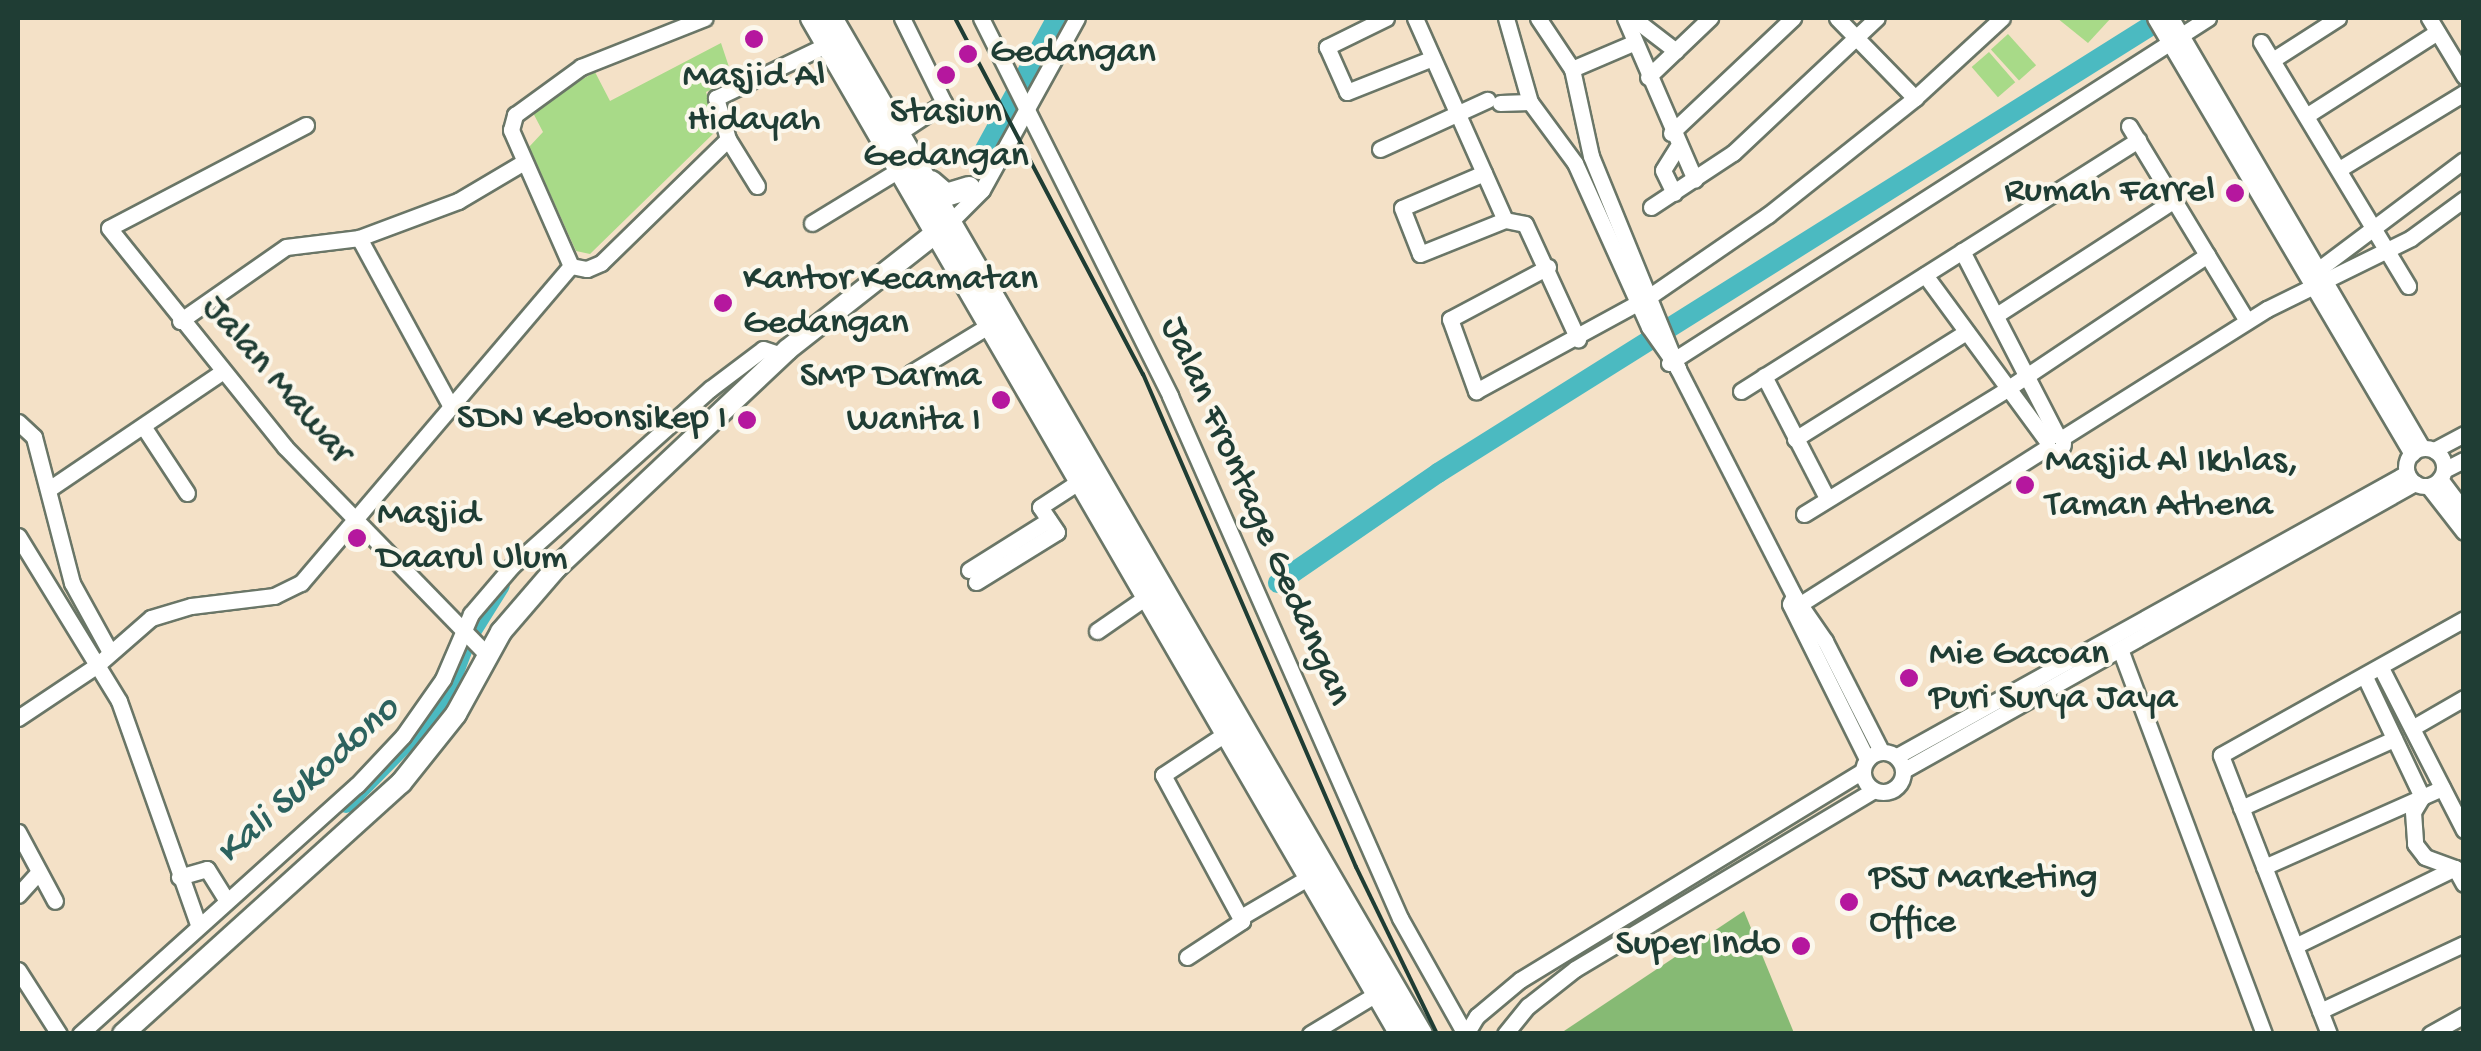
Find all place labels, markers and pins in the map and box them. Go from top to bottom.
marker: Masjid Al Hidayah [743,28,765,50]
place label: Gedangan [990,31,1156,77]
marker: Gedangan [955,41,981,67]
place label: Masjid Al Hidayah [683,55,825,144]
marker: Stasiun Gedangan [935,64,957,86]
place label: Stasiun Gedangan [863,91,1029,180]
place label: Rumah Farrel [2004,170,2215,216]
marker: Rumah Farrel [2224,182,2246,204]
place label: Kantor Kecamatan Gedangan [743,258,1038,348]
marker: Kantor Kecamatan Gedangan [712,292,734,314]
place label: SMP Darma Wanita I [800,355,981,444]
marker: SMP Darma Wanita I [990,389,1012,411]
place label: SDN Kebonsikep I [457,397,727,443]
marker: SDN Kebonsikep I [736,409,758,431]
place label: Masjid Al Ikhlas, Taman Athena [2045,440,2299,530]
marker: Masjid Al Ikhlas, Taman Athena [2014,474,2036,496]
place label: Masjid Daarul Ulum [377,493,568,582]
marker: Masjid Daarul Ulum [346,527,368,549]
place label: Mie Gacoan Puri Surya Jaya [1929,633,2177,722]
marker: Mie Gacoan Puri Surya Jaya [1898,667,1920,689]
place label: PSJ Marketing Office [1869,857,2098,946]
marker: PSJ Marketing Office [1838,891,1860,913]
place label: Super Indo [1616,923,1781,969]
marker: Super Indo [1790,935,1812,957]

